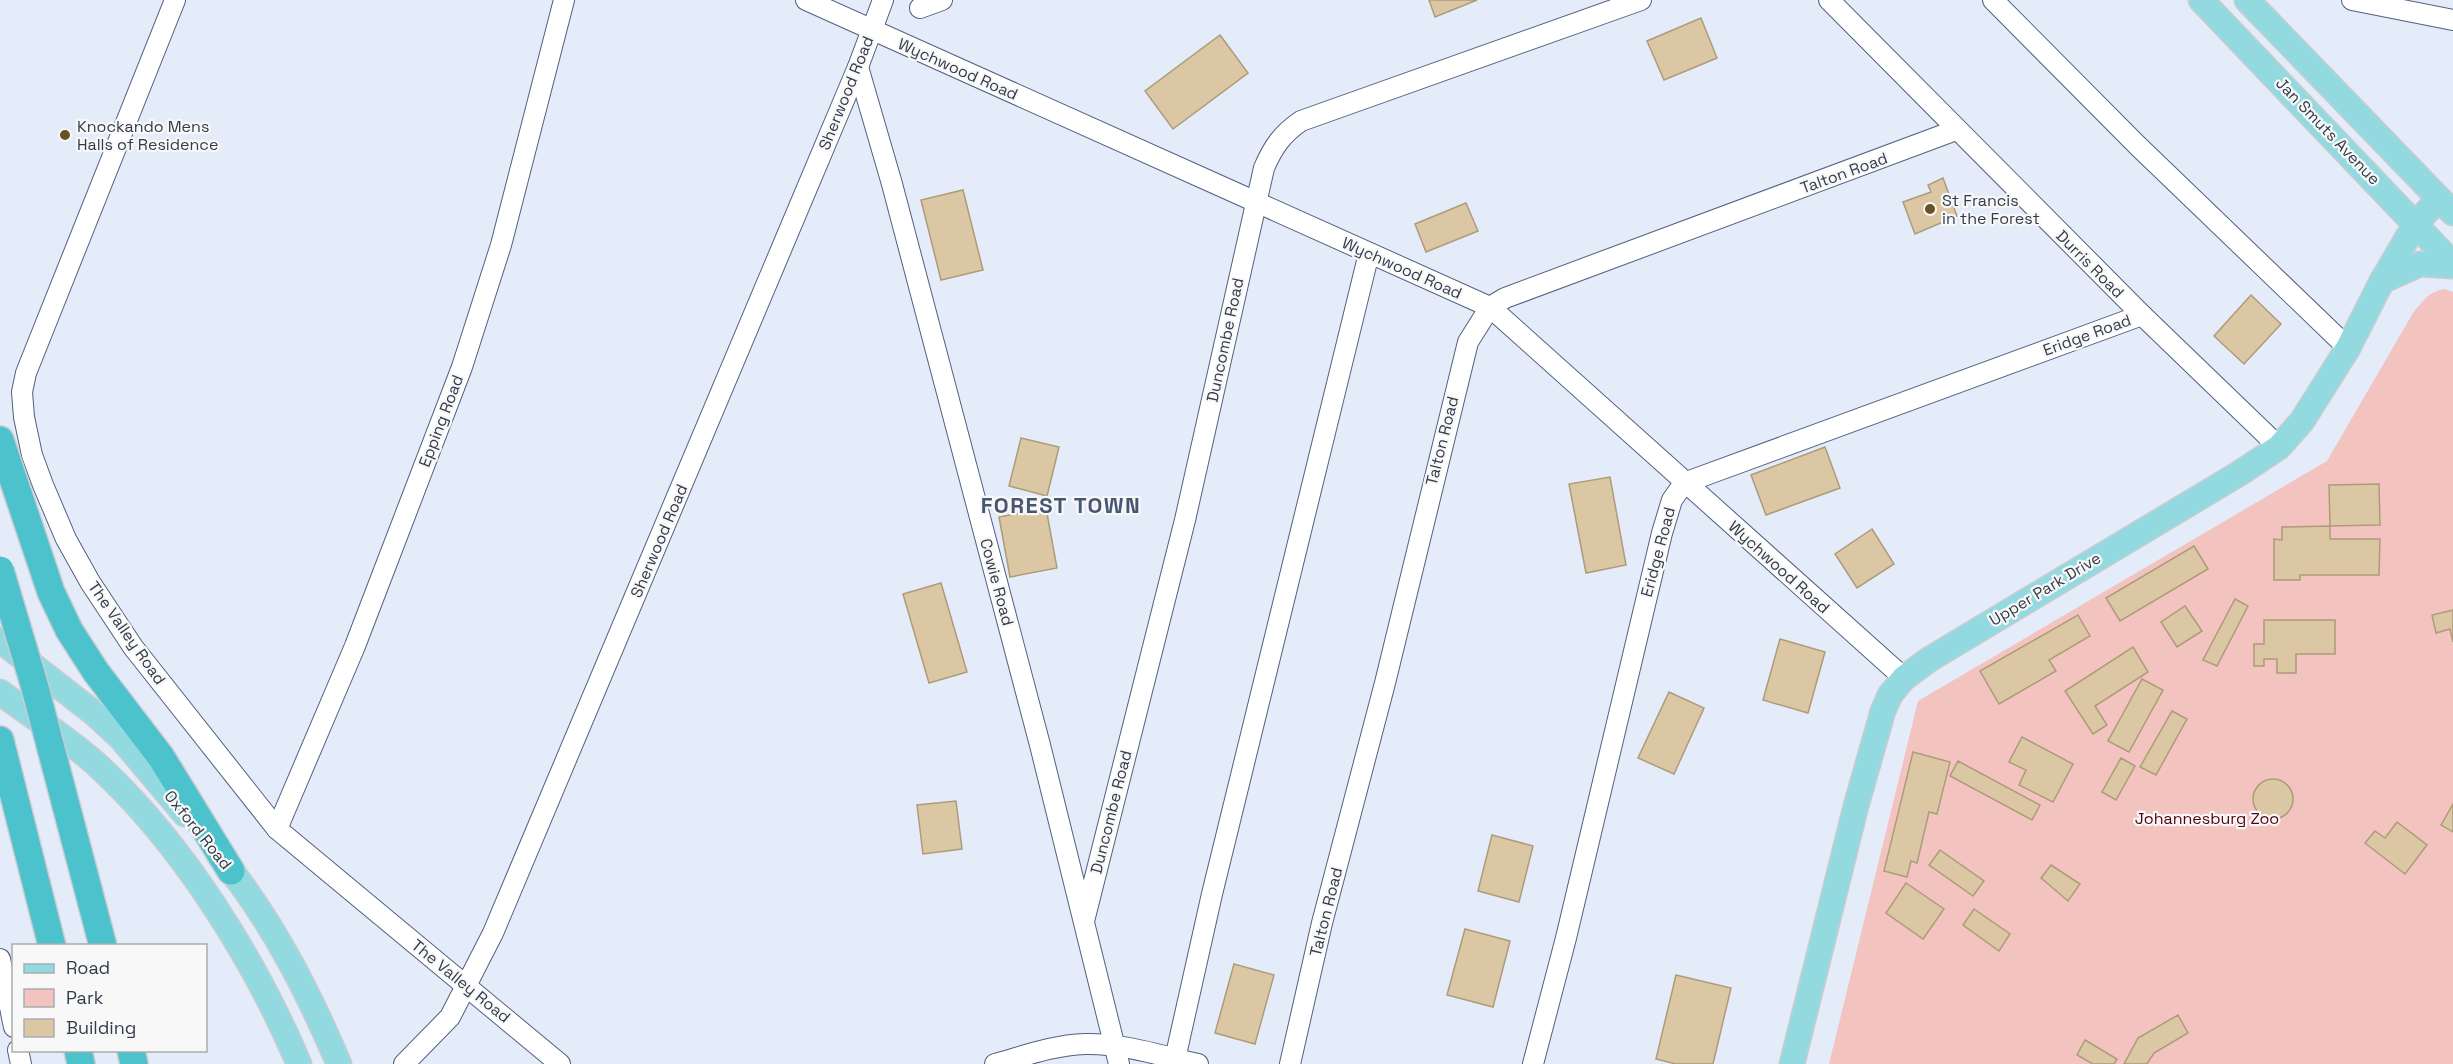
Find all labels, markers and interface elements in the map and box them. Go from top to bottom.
street label: Sherwood Road [814,33,878,153]
street label: Wychwood Road [895,33,1021,105]
street label: Jan Smuts Avenue [2271,73,2385,189]
place label: Knockando Mens Halls of Residence [77,116,218,155]
marker: Knockando Mens Halls of Residence [58,128,72,142]
street label: Talton Road [1798,148,1890,198]
place label: St Francis in the Forest [1942,190,2040,229]
marker: St Francis in the Forest [1923,202,1937,216]
street label: Durris Road [2051,225,2129,303]
street label: Wychwood Road [1339,232,1465,304]
street label: Duncombe Road [1202,276,1248,404]
street label: Eridge Road [2040,309,2134,361]
street label: Epping Road [414,372,468,470]
street label: Talton Road [1421,394,1463,488]
street label: Sherwood Road [626,481,692,601]
district label: FOREST TOWN [981,491,1141,519]
street label: Eridge Road [1636,505,1680,599]
street label: Wychwood Road [1724,516,1834,618]
street label: Cowie Road [975,536,1019,628]
street label: Upper Park Drive [1985,547,2105,631]
street label: The Valley Road [84,577,170,689]
street label: Duncombe Road [1085,748,1137,876]
street label: Oxford Road [160,786,236,874]
park label: Johannesburg Zoo [2135,808,2279,829]
street label: Talton Road [1305,865,1347,959]
street label: The Valley Road [407,935,515,1027]
legend [12,944,207,1052]
text: Road [66,956,110,979]
text: Park [66,986,104,1009]
text: Building [66,1016,136,1039]

